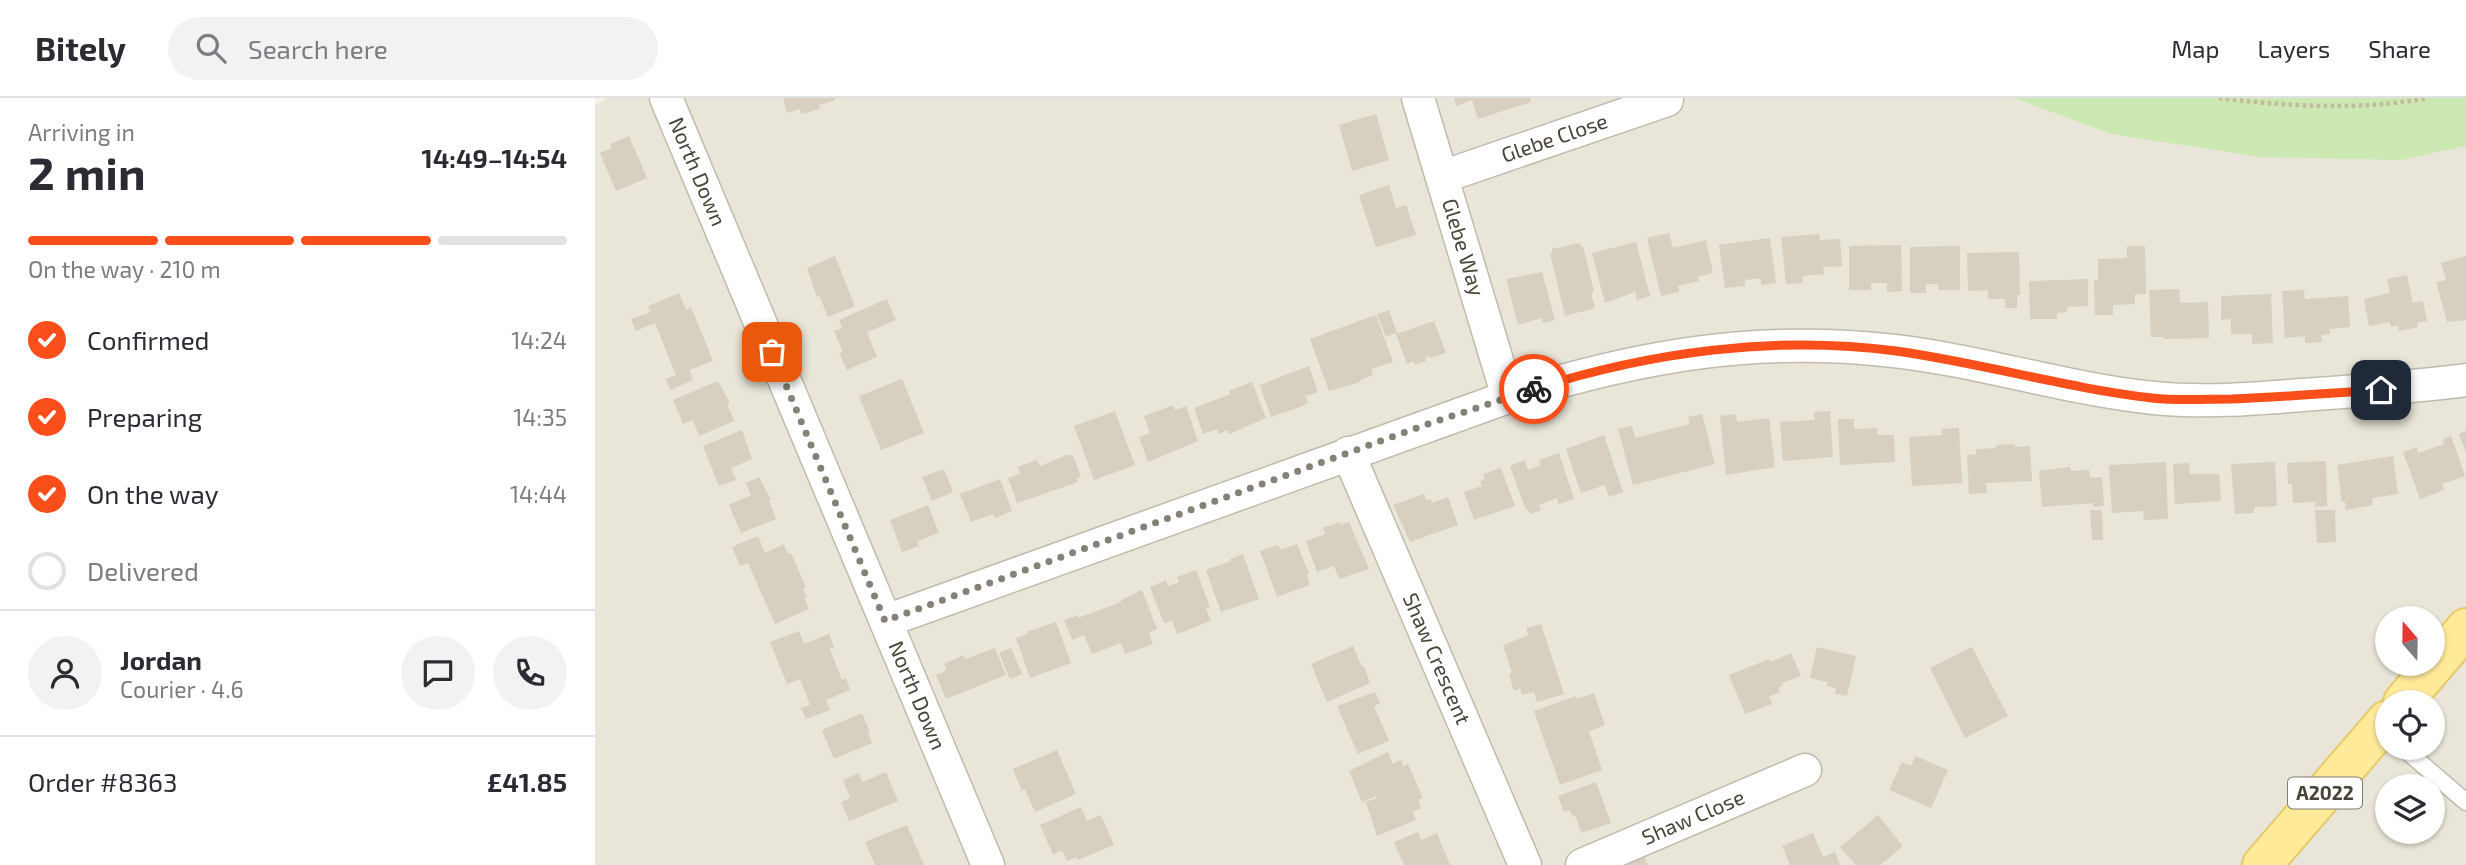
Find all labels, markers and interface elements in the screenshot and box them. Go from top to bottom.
search box [168,17,658,80]
text: Bitely [35,28,126,68]
icon: search [192,29,230,67]
text: Search here [248,33,388,64]
text: Map [2171,34,2219,63]
text: Layers [2257,34,2330,63]
text: Share [2368,34,2431,63]
street label: Glebe Close [1498,107,1611,167]
street label: North Down [664,113,732,229]
text: Arriving in [28,118,135,146]
text: 14:49–14:54 [422,142,567,173]
text: 2 min [28,144,146,199]
street label: Glebe Way [1438,195,1491,299]
text: On the way · 210 m [28,255,221,283]
icon: check [28,321,66,359]
pin [742,322,802,382]
text: Confirmed [87,324,210,355]
text: 14:24 [511,326,567,354]
icon: bag [753,333,791,371]
courier [1499,354,1569,424]
pin [2351,360,2411,420]
icon: bike [1515,370,1553,408]
icon: home [2362,371,2400,409]
icon: check [28,398,66,436]
text: Preparing [87,401,202,432]
text: 14:35 [513,403,567,431]
icon: check [28,475,66,513]
text: On the way [87,478,218,509]
text: 14:44 [510,480,567,508]
text: Delivered [87,555,199,586]
street label: Shaw Crescent [1399,589,1477,728]
north arrow [2375,606,2445,676]
map controls [2375,606,2445,844]
button: person [28,636,102,710]
button: chat [401,636,475,710]
button: phone [493,636,567,710]
street label: North Down [884,637,952,753]
text: Jordan [120,644,202,675]
text: Courier · 4.6 [120,675,244,703]
button: locate [2375,690,2445,760]
text: Order #8363 [28,766,177,797]
text: £41.85 [487,766,567,797]
button: layers [2375,774,2445,844]
road number: A2022 [2288,778,2362,808]
street label: Shaw Close [1638,783,1748,849]

